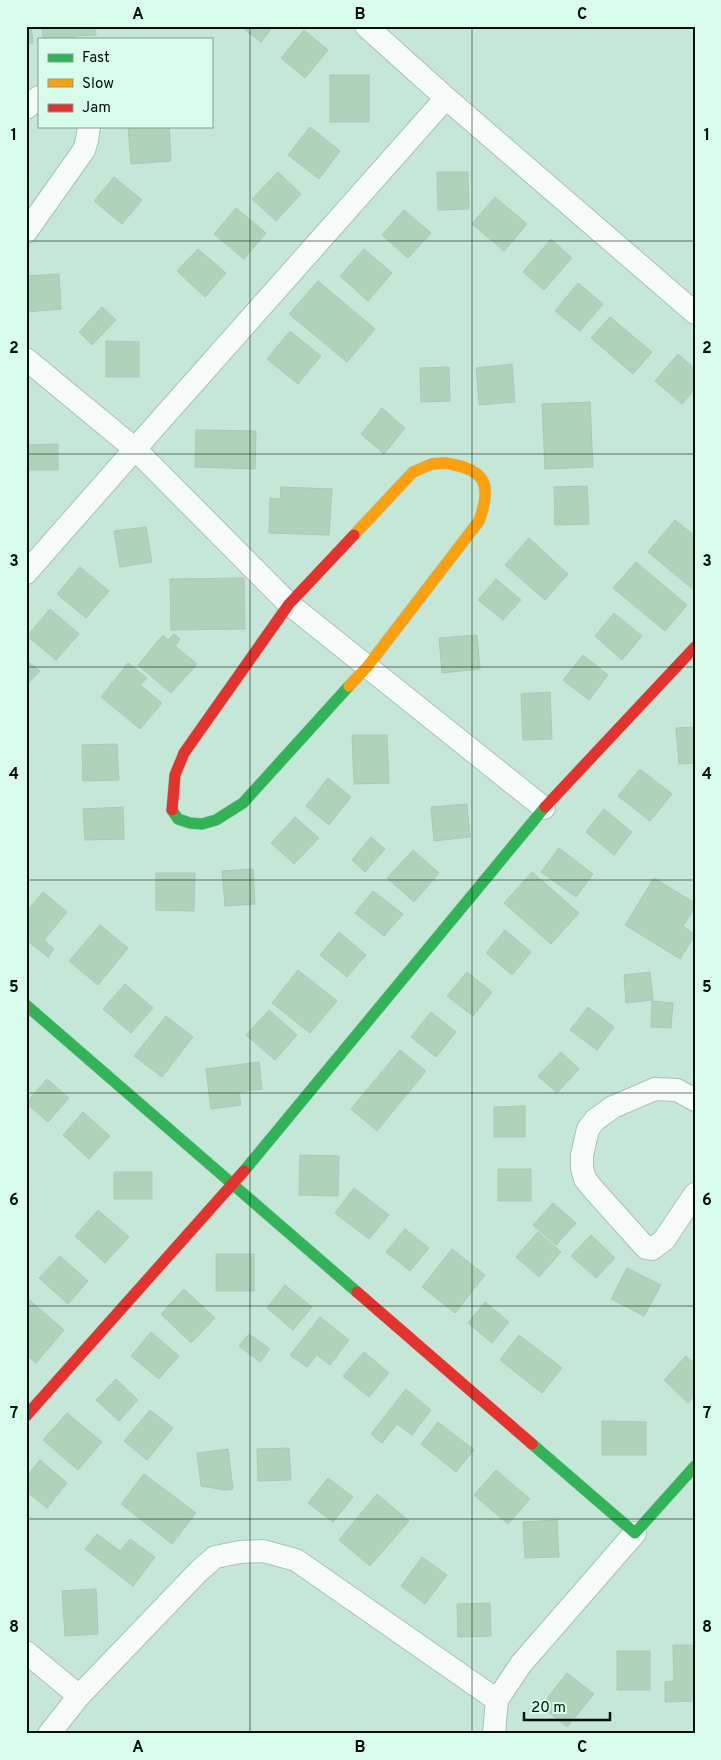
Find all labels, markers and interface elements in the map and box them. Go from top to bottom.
text: A [132,5,144,25]
text: B [354,5,366,25]
text: C [577,5,587,25]
legend [38,38,212,128]
text: Fast [82,49,110,68]
text: Slow [82,75,114,94]
text: Jam [82,99,111,118]
text: 1 [11,126,17,146]
text: 1 [704,126,710,146]
text: 2 [9,339,19,359]
text: 2 [702,339,712,359]
text: 3 [9,552,19,572]
text: 3 [702,552,712,572]
text: 4 [9,765,19,785]
text: 4 [702,765,712,785]
text: 5 [9,978,19,998]
text: 5 [702,978,712,998]
text: 6 [9,1191,19,1211]
text: 6 [702,1191,712,1211]
text: 7 [10,1404,18,1424]
text: 7 [703,1404,711,1424]
text: 8 [9,1618,19,1638]
text: 8 [702,1618,712,1638]
scale bar [524,1690,610,1722]
text: 20 m [531,1699,566,1718]
text: A [132,1738,144,1758]
text: B [354,1738,366,1758]
text: C [577,1738,587,1758]

